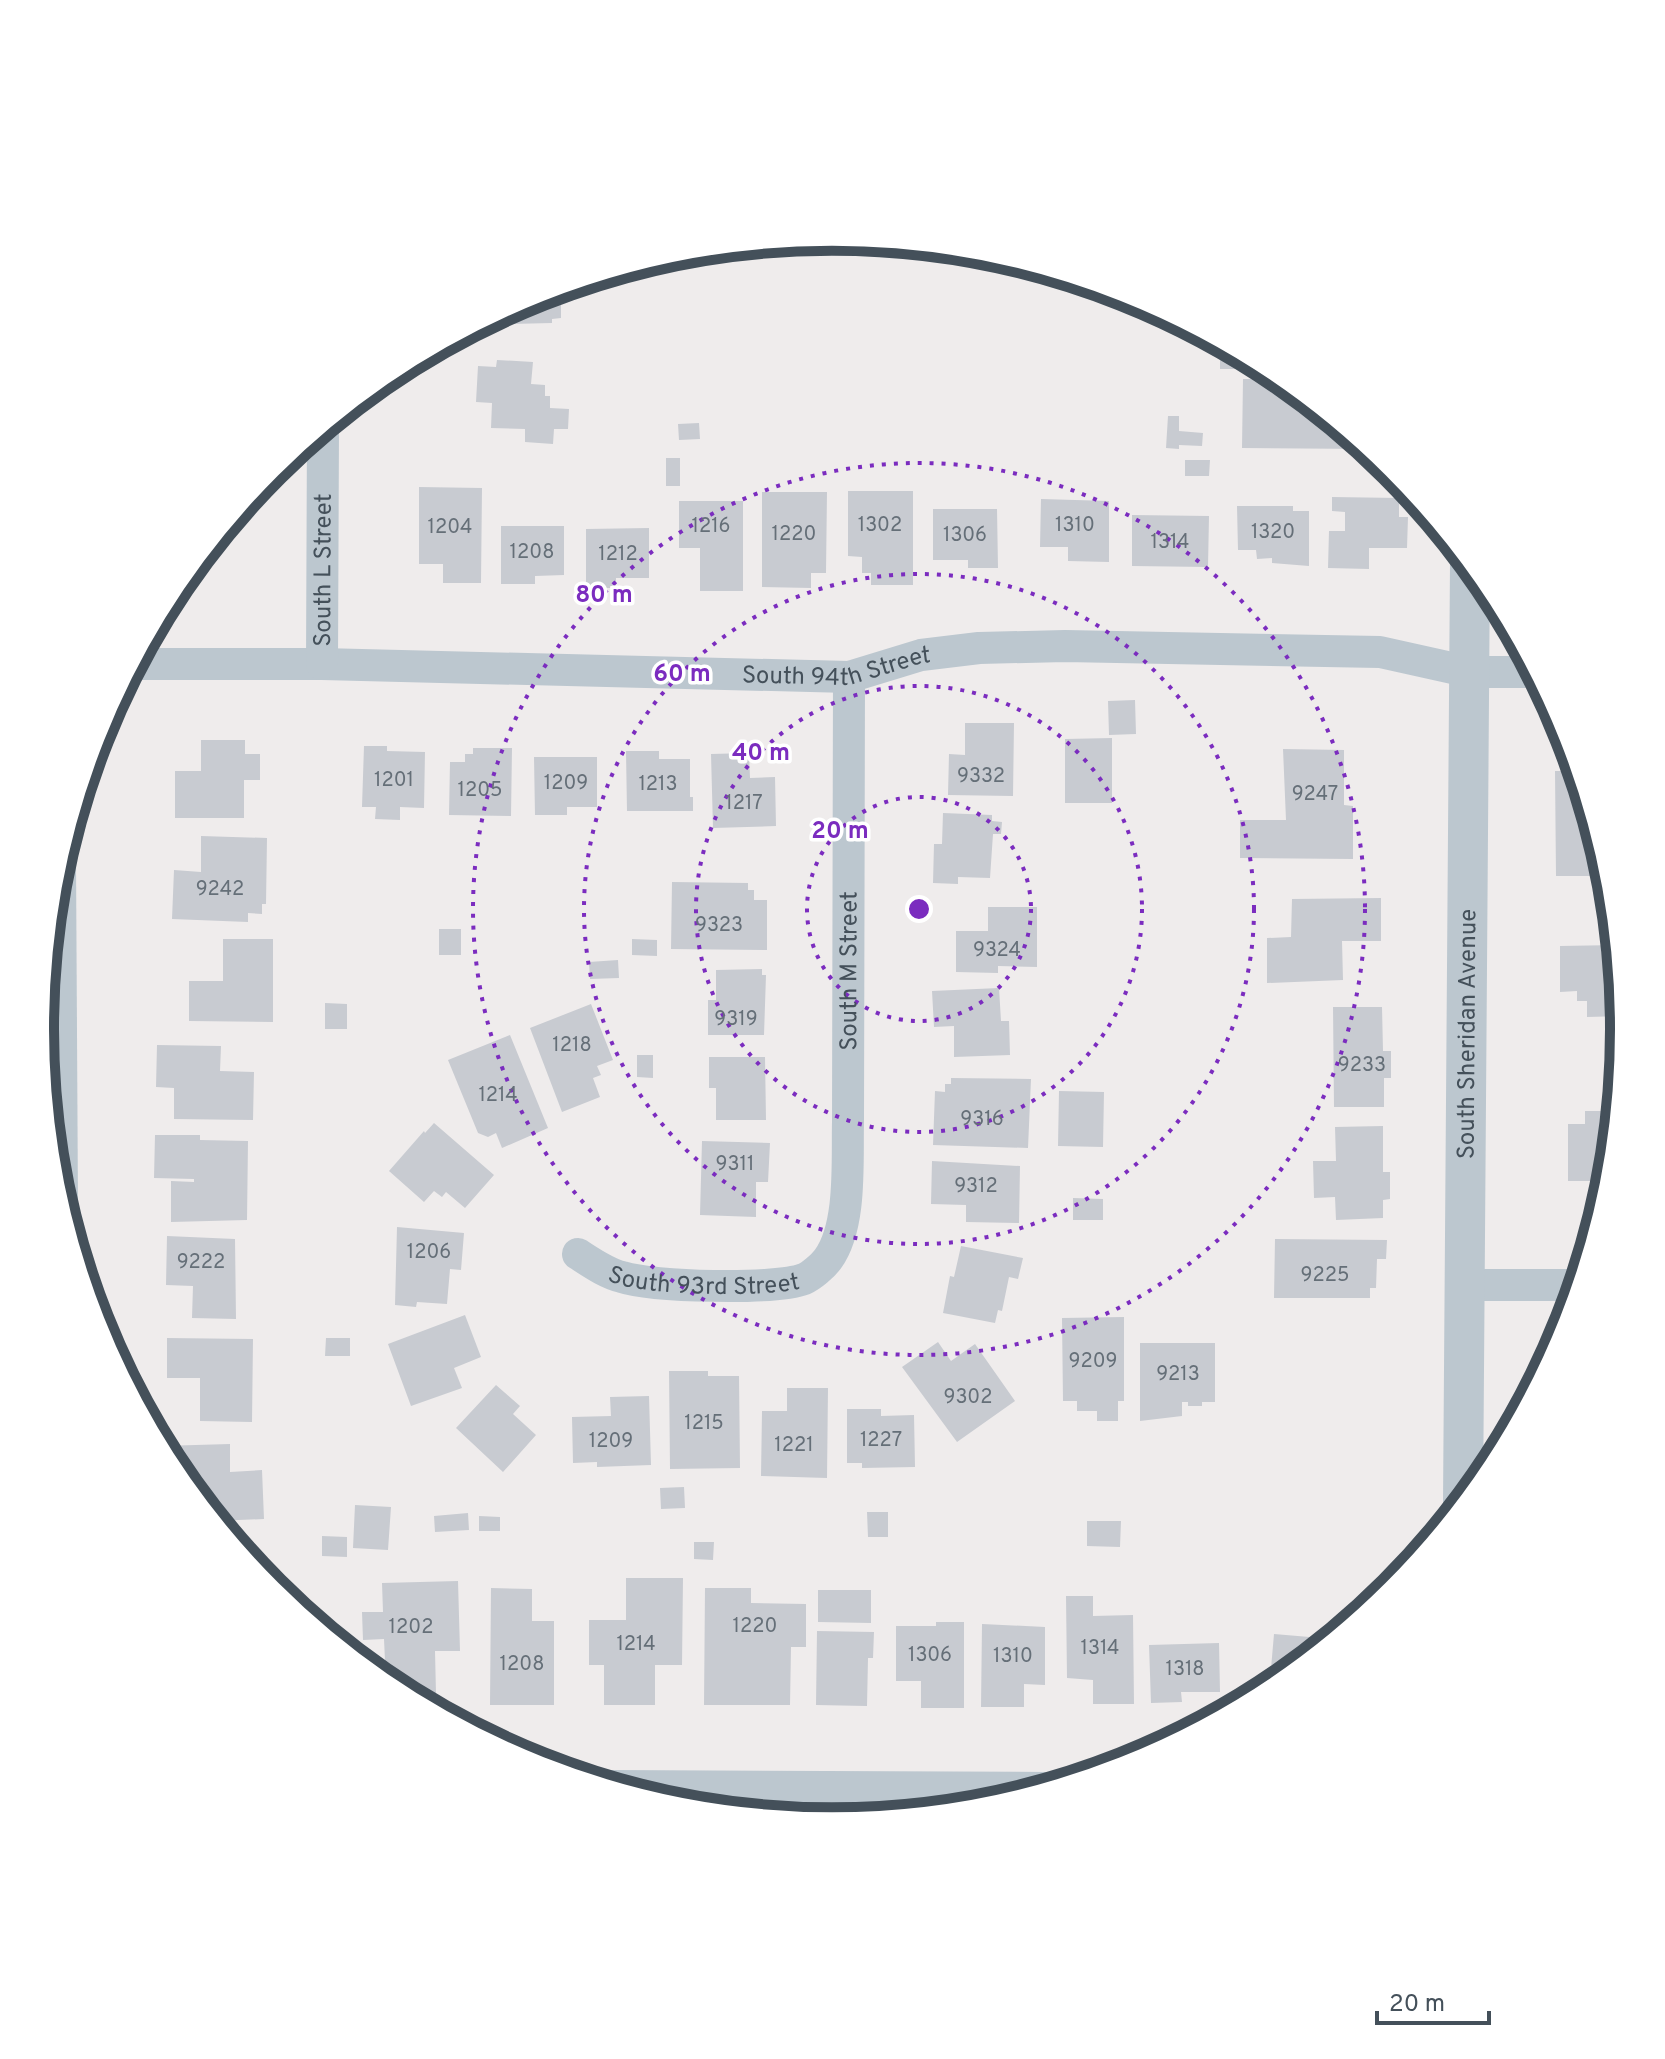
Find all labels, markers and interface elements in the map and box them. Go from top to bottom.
street label: South L Street [309,493,340,647]
house number: 1302 [858,513,902,539]
house number: 1310 [1055,513,1095,539]
house number: 1216 [691,514,731,540]
house number: 1204 [428,515,472,541]
house number: 1320 [1251,520,1295,546]
house number: 1220 [772,522,816,548]
house number: 1306 [943,523,987,549]
house number: 1314 [1151,530,1189,556]
house number: 1208 [510,540,554,566]
house number: 1212 [598,542,638,568]
text: 80 m [575,581,633,611]
street label: South 94th Street [742,641,932,694]
text: 60 m [653,660,711,690]
text: 40 m [732,739,790,769]
house number: 9332 [957,764,1005,790]
house number: 1201 [374,768,414,794]
house number: 1209 [544,771,588,797]
house number: 1213 [638,772,678,798]
house number: 1205 [458,778,502,804]
house number: 9247 [1292,782,1338,808]
house number: 1217 [725,791,763,817]
text: 20 m [811,817,869,847]
house number: 9242 [196,877,244,903]
street label: South M Street [835,891,866,1051]
centre of rings [905,895,933,923]
street label: South Sheridan Avenue [1453,909,1484,1159]
house number: 9323 [695,913,743,939]
house number: 9324 [973,938,1021,964]
house number: 9319 [714,1007,758,1033]
house number: 1218 [552,1033,592,1059]
house number: 9233 [1338,1053,1386,1079]
house number: 1214 [478,1083,518,1109]
house number: 9316 [960,1107,1004,1133]
house number: 9311 [716,1152,754,1178]
house number: 9312 [954,1174,998,1200]
house number: 1206 [407,1240,451,1266]
house number: 9222 [177,1250,225,1276]
street label: South 93rd Street [603,1260,802,1303]
house number: 9225 [1301,1263,1349,1289]
house number: 9209 [1069,1349,1117,1375]
house number: 9213 [1156,1362,1200,1388]
house number: 9302 [944,1385,992,1411]
house number: 1215 [684,1411,724,1437]
house number: 1227 [860,1428,902,1454]
house number: 1209 [589,1429,633,1455]
house number: 1221 [774,1433,814,1459]
house number: 1220 [733,1614,777,1640]
house number: 1202 [389,1615,433,1641]
house number: 1214 [616,1632,656,1658]
house number: 1314 [1081,1636,1119,1662]
house number: 1306 [908,1643,952,1669]
house number: 1310 [993,1644,1033,1670]
house number: 1208 [500,1652,544,1678]
house number: 1318 [1165,1657,1205,1683]
scale bar [1377,1975,1489,2025]
text: 20 m [1389,1990,1445,2020]

